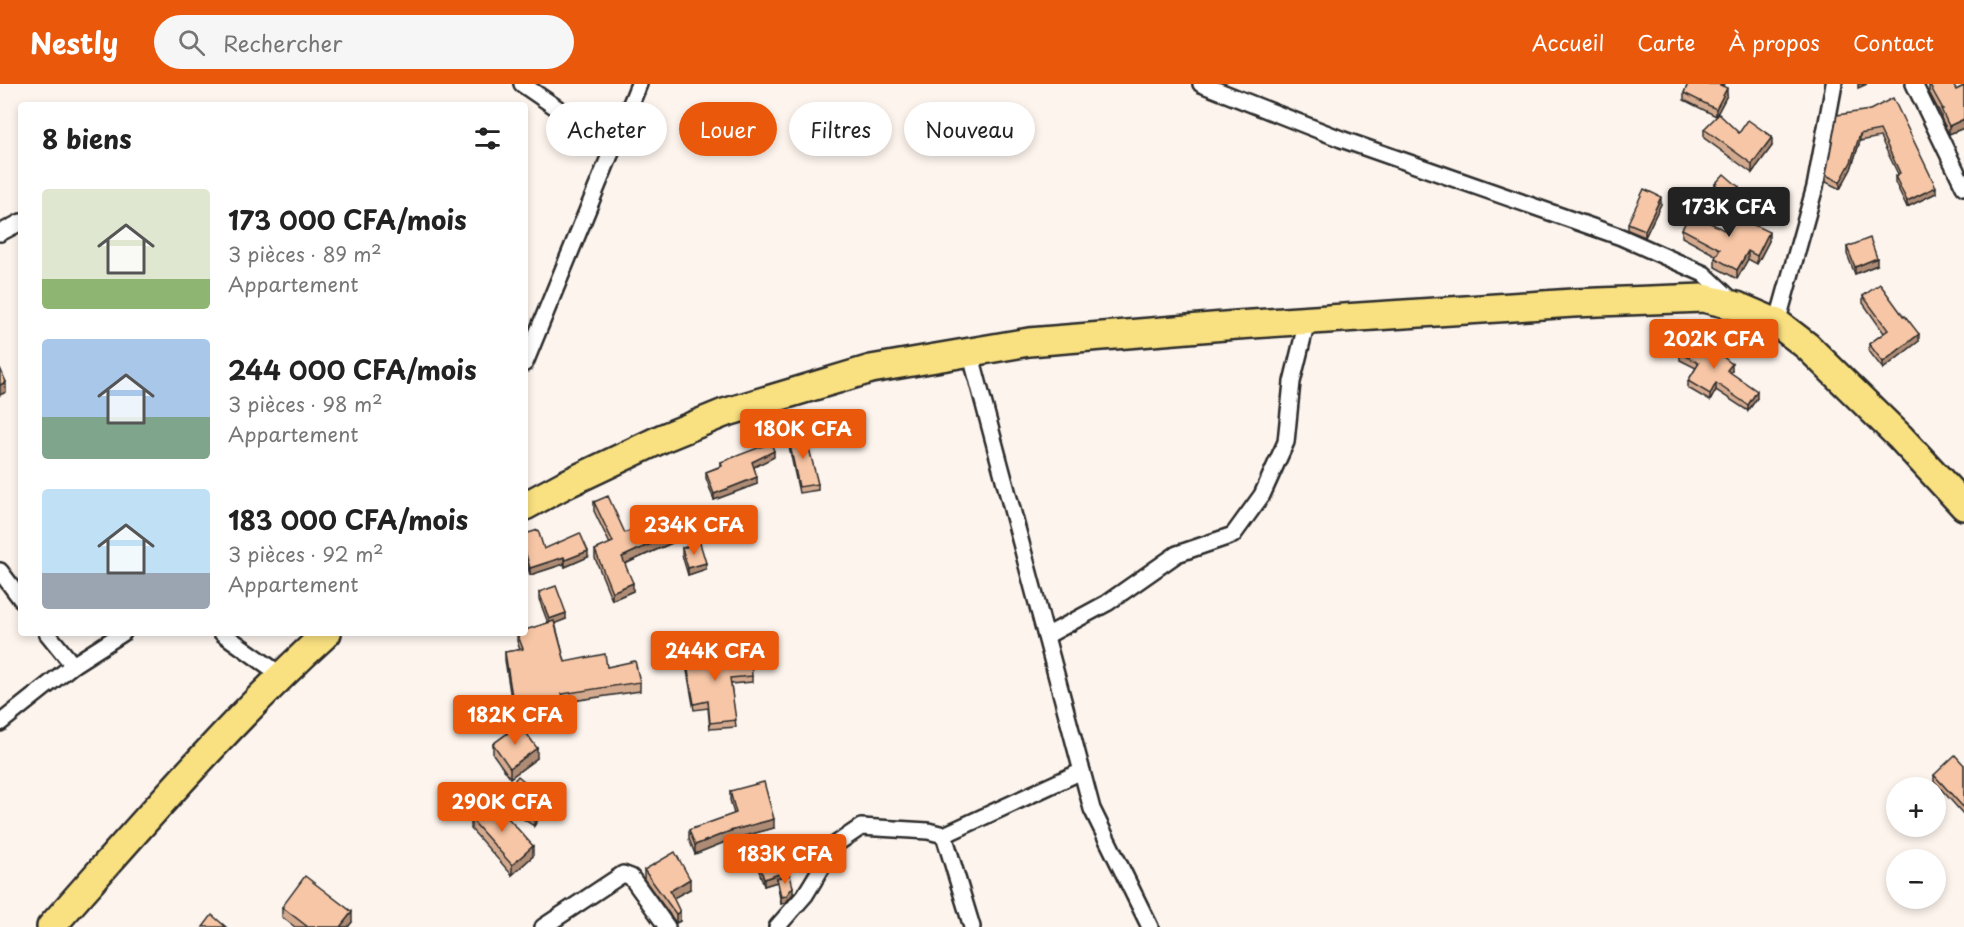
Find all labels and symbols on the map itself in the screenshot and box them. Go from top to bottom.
pin: 173K CFA [1667,187,1791,238]
pin: 202K CFA [1652,319,1776,370]
pin: 180K CFA [741,409,865,460]
pin: 234K CFA [632,505,756,556]
pin: 244K CFA [653,631,777,682]
pin: 182K CFA [453,695,577,746]
pin: 290K CFA [440,782,564,833]
pin: 183K CFA [723,834,847,885]

